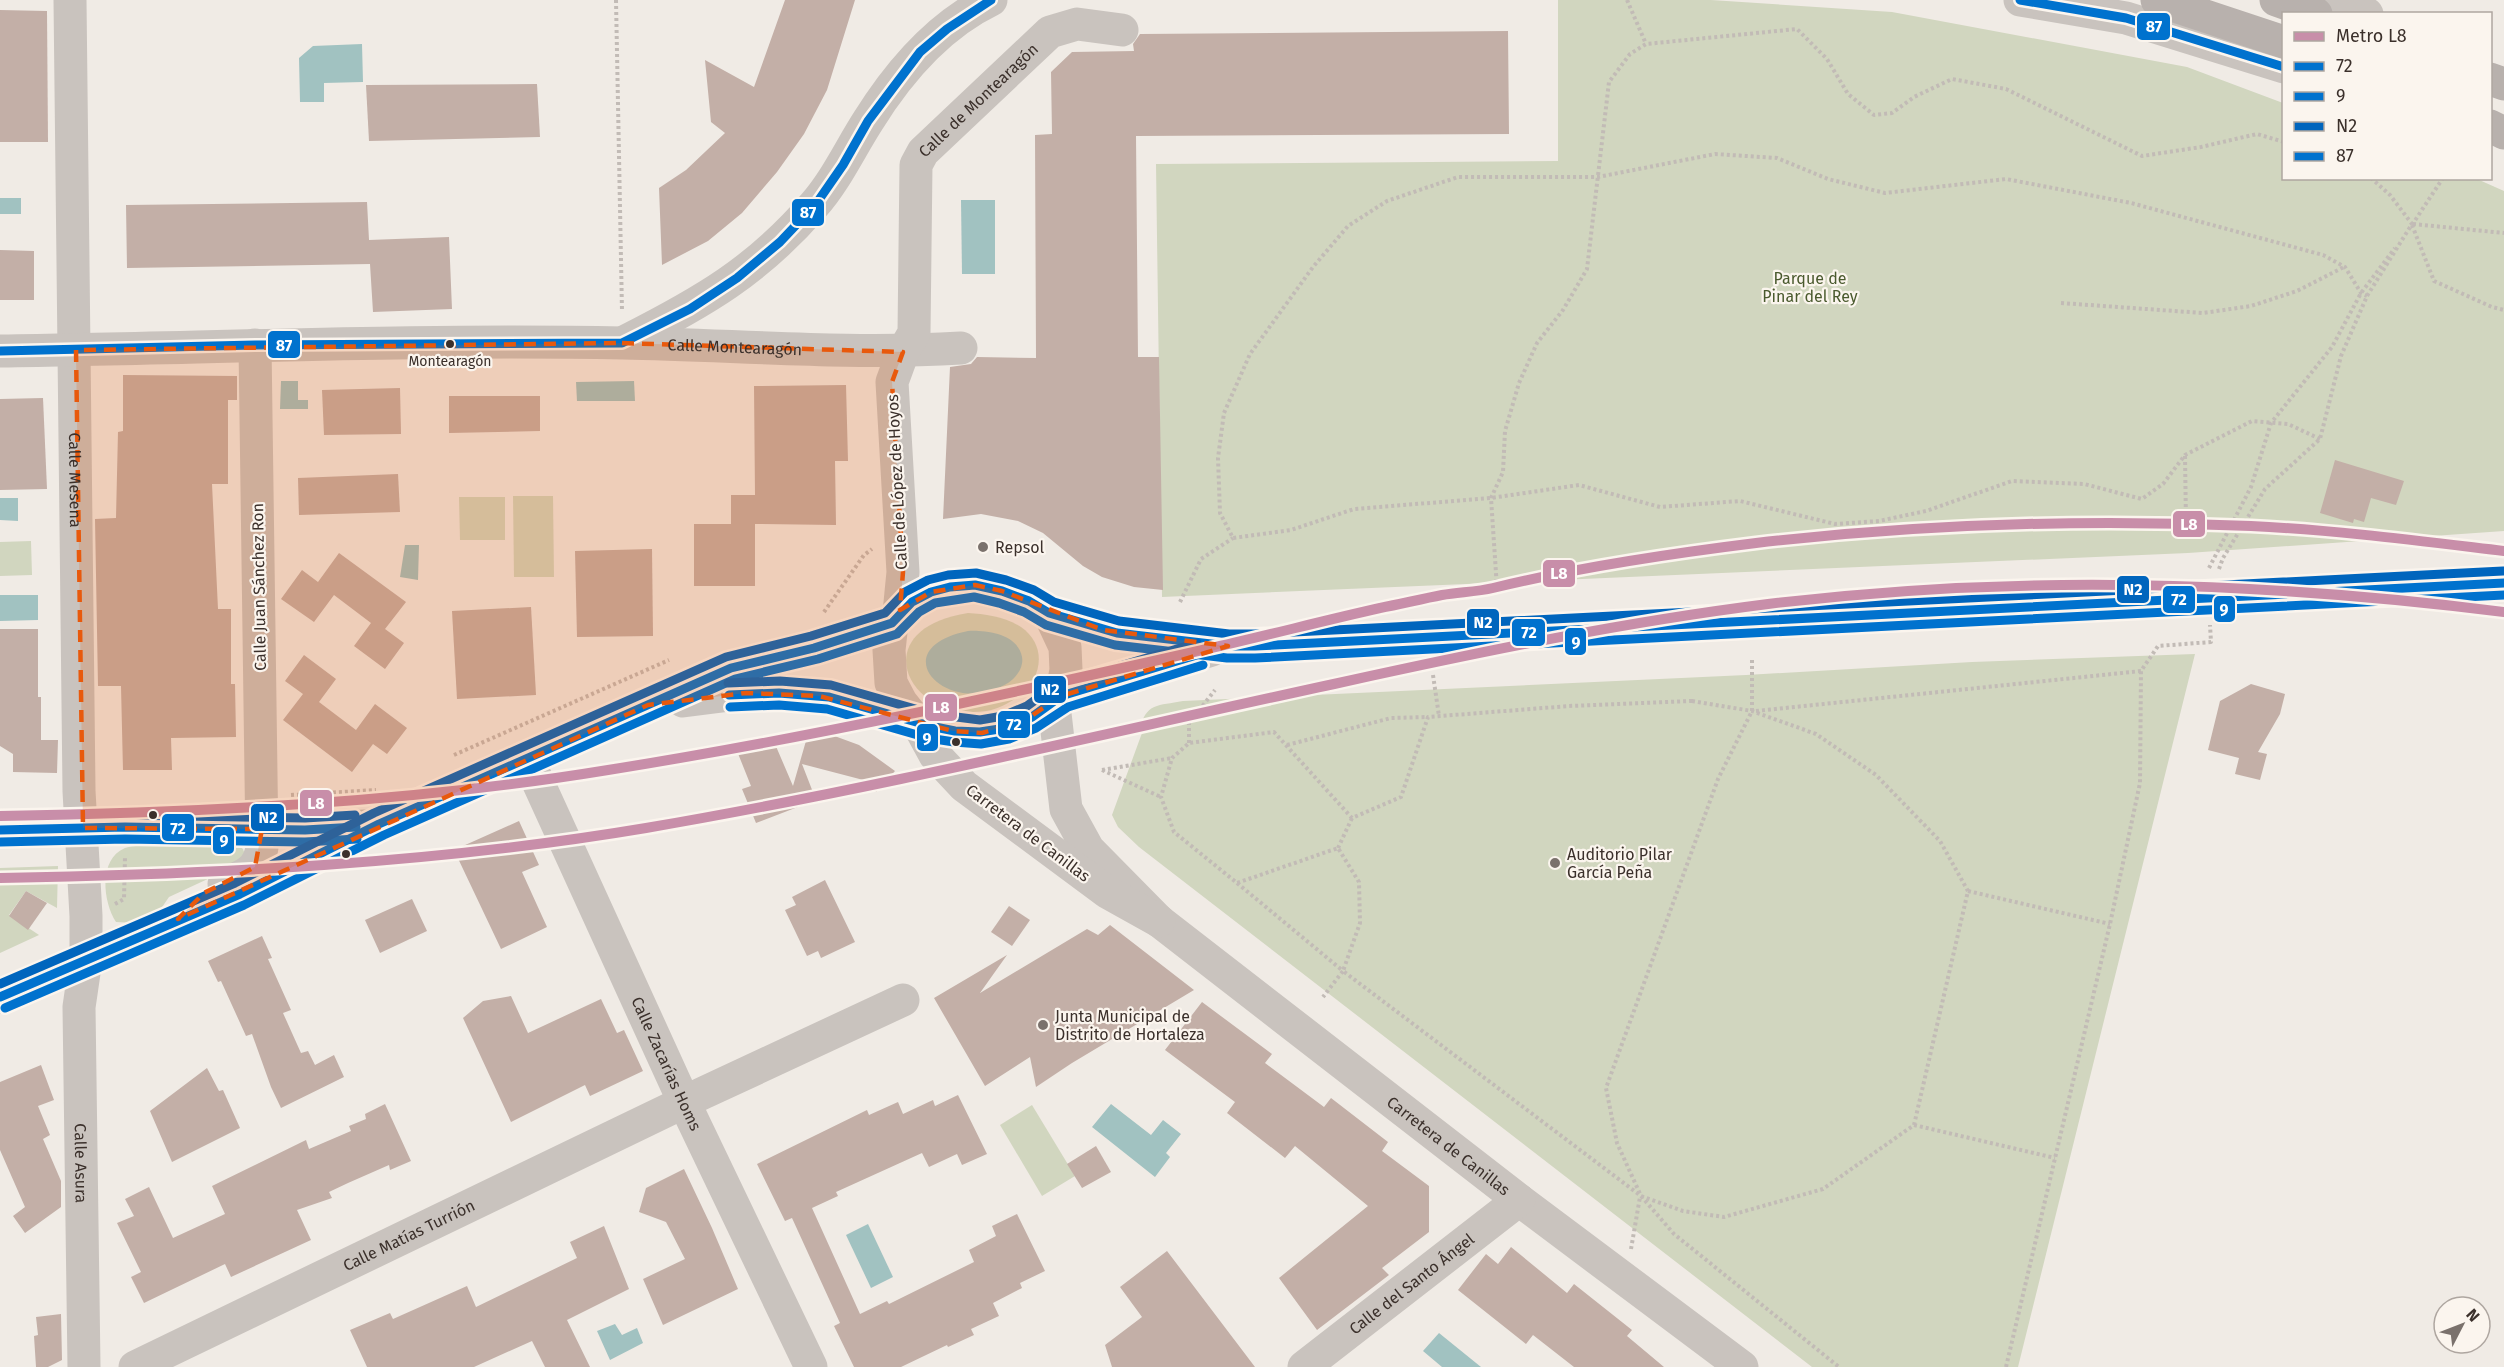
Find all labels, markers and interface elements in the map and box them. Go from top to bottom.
line badge: 87 [2136,12,2171,41]
legend [2282,12,2492,180]
text: 87 [2146,17,2163,36]
text: Metro L8 [2336,25,2407,47]
street label: Calle de Montearagón [914,39,1042,161]
text: 72 [2336,55,2353,77]
text: 9 [2336,85,2345,107]
text: N2 [2336,115,2357,137]
text: 87 [2336,145,2354,167]
line badge: 87 [791,198,825,227]
text: 87 [800,203,817,222]
park label: Parque de Pinar del Rey [1762,269,1858,306]
line badge: 87 [267,330,301,359]
street label: Calle Montearagón [667,335,802,359]
text: 87 [276,336,293,355]
marker: Montearagón [444,338,456,350]
place label: Montearagón [408,353,492,370]
street label: Calle de López de Hoyos [883,394,911,570]
street label: Calle Mesena [65,432,86,528]
street label: Calle Juan Sánchez Ron [248,503,270,671]
line badge: L8 [2172,510,2206,538]
text: L8 [2180,515,2198,534]
place label: Repsol [995,538,1044,557]
marker: Repsol [976,540,990,554]
line badge: L8 [1542,559,1576,588]
text: L8 [1550,564,1568,583]
line badge: N2 [2116,575,2150,604]
text: N2 [2124,580,2142,599]
line badge: 72 [2162,585,2196,614]
text: 72 [2171,590,2187,609]
line badge: 9 [2213,595,2236,623]
text: 9 [2220,600,2229,619]
line badge: N2 [1466,608,1500,637]
text: N2 [1474,613,1492,632]
line badge: 72 [1511,618,1546,647]
text: 72 [1521,623,1537,642]
line badge: 9 [1564,627,1587,656]
text: 9 [1572,633,1581,652]
line badge: N2 [1033,675,1067,704]
text: N2 [1041,680,1059,699]
line badge: L8 [924,693,958,722]
text: L8 [932,698,950,717]
line badge: 72 [997,710,1031,739]
text: 72 [1006,715,1022,734]
line badge: 9 [916,723,939,752]
text: 9 [923,729,932,748]
unlabelled marker [950,736,962,748]
street label: Carretera de Canillas [962,780,1094,886]
line badge: L8 [299,789,333,817]
text: L8 [307,794,325,813]
line badge: N2 [250,803,285,832]
text: N2 [259,808,277,827]
unlabelled marker [147,809,159,821]
line badge: 72 [161,813,195,842]
text: 72 [170,819,186,838]
line badge: 9 [212,826,235,855]
text: 9 [220,831,229,850]
place label: Auditorio Pilar García Peña [1567,845,1673,882]
unlabelled marker [340,848,352,860]
marker: Auditorio Pilar García Peña [1548,856,1562,870]
street label: Calle Zacarías Homs [628,994,706,1134]
place label: Junta Municipal de Distrito de Hortaleza [1055,1007,1205,1044]
marker: Junta Municipal de Distrito de Hortaleza [1036,1018,1050,1032]
street label: Carretera de Canillas [1383,1092,1514,1199]
street label: Calle Asura [71,1123,91,1203]
street label: Calle Matías Turrión [340,1195,478,1275]
street label: Calle del Santo Ángel [1345,1229,1478,1338]
north arrow [2432,1295,2492,1355]
text: N [2462,1305,2483,1326]

